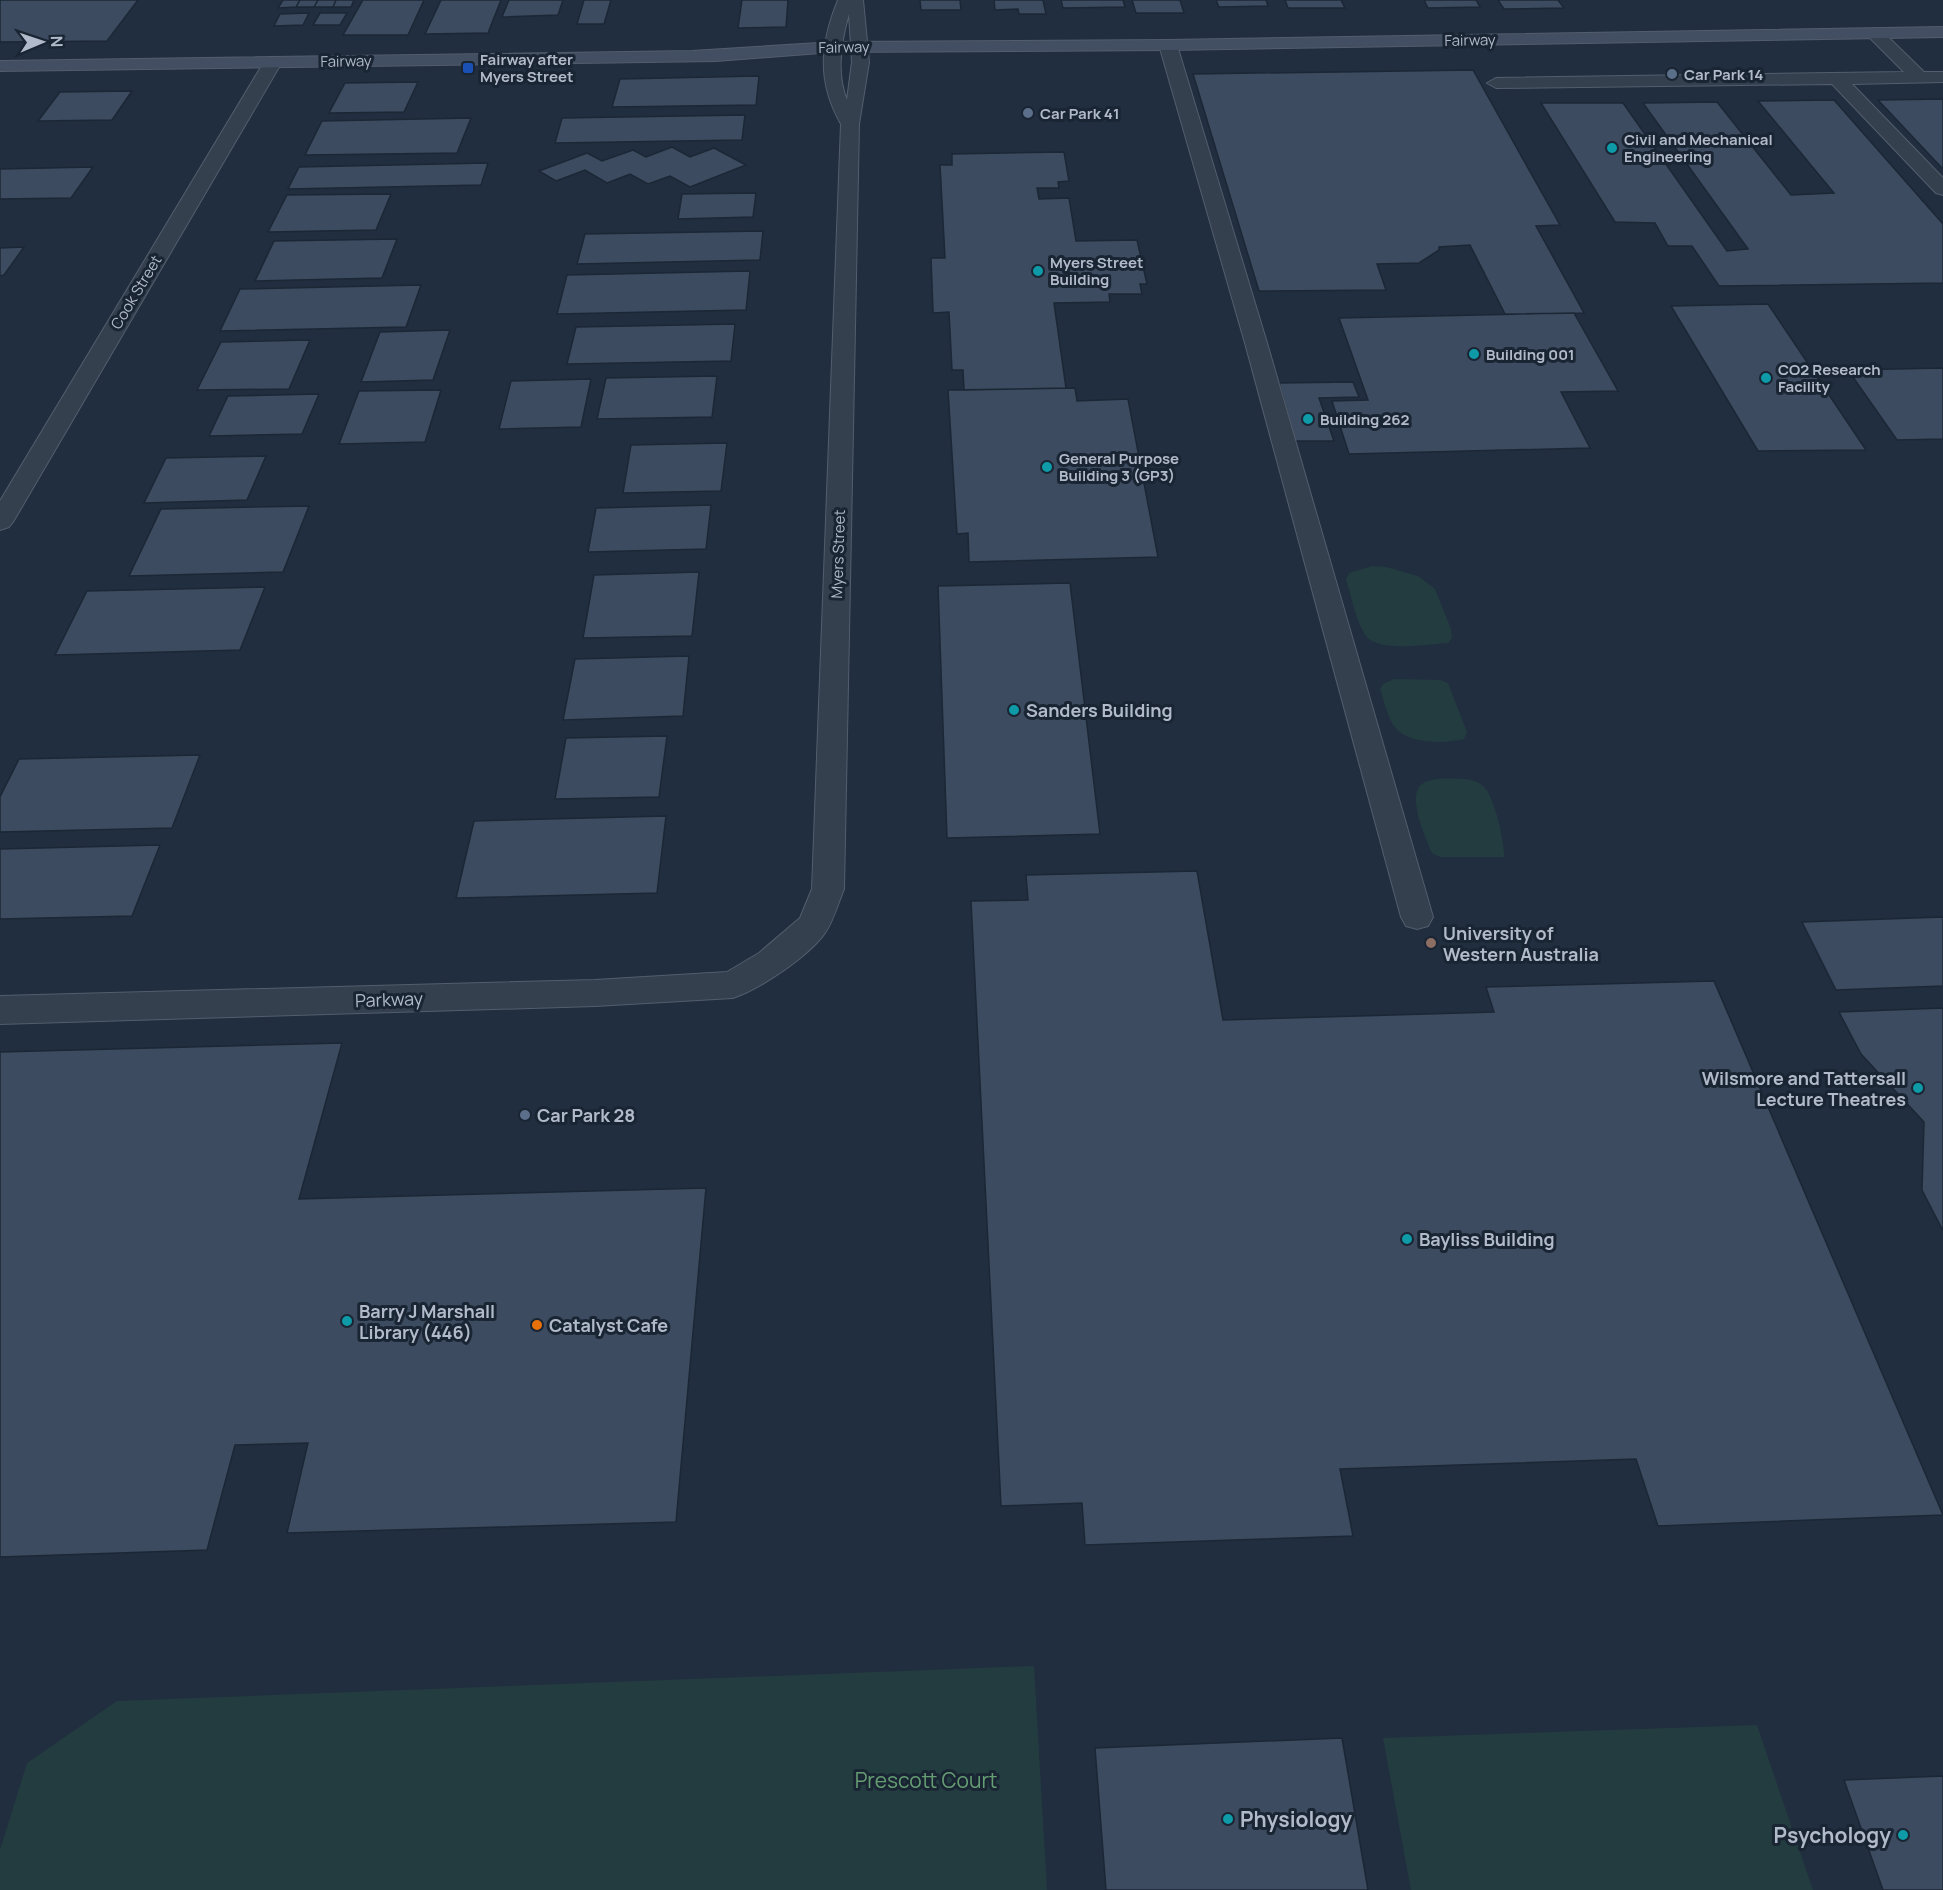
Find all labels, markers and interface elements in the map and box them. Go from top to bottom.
north arrow [12,12,72,72]
street label: Fairway [1444,29,1496,51]
text: N [46,35,68,48]
street label: Fairway [818,36,870,58]
place label: Fairway after Myers Street [480,49,574,87]
street label: Fairway [320,50,372,72]
marker: Fairway after Myers Street [461,61,475,75]
place label: Car Park 14 [1684,64,1763,85]
marker: Car Park 14 [1665,67,1679,81]
place label: Car Park 41 [1040,103,1119,124]
marker: Car Park 41 [1021,106,1035,120]
place label: Civil and Mechanical Engineering [1624,129,1773,167]
marker: Civil and Mechanical Engineering [1605,141,1619,155]
street label: Cook Street [106,251,166,333]
place label: Myers Street Building [1050,252,1144,290]
marker: Myers Street Building [1031,264,1045,278]
place label: Building 001 [1486,344,1575,365]
marker: Building 001 [1467,347,1481,361]
place label: CO2 Research Facility [1778,359,1881,397]
marker: CO2 Research Facility [1759,371,1773,385]
place label: Building 262 [1320,409,1410,430]
marker: Building 262 [1301,412,1315,426]
place label: General Purpose Building 3 (GP3) [1059,448,1179,486]
marker: General Purpose Building 3 (GP3) [1040,460,1054,474]
street label: Myers Street [826,509,850,599]
place label: Sanders Building [1026,698,1173,722]
marker: Sanders Building [1007,703,1021,717]
place label: University of Western Australia [1443,921,1599,966]
marker: University of Western Australia [1424,936,1438,950]
street label: Parkway [355,986,424,1012]
place label: Wilsmore and Tattersall Lecture Theatres [1702,1066,1906,1111]
marker: Wilsmore and Tattersall Lecture Theatres [1911,1081,1925,1095]
place label: Car Park 28 [537,1103,635,1127]
marker: Car Park 28 [518,1108,532,1122]
place label: Bayliss Building [1419,1227,1555,1251]
marker: Bayliss Building [1400,1232,1414,1246]
place label: Barry J Marshall Library (446) [359,1299,495,1344]
place label: Catalyst Cafe [549,1313,668,1337]
marker: Barry J Marshall Library (446) [340,1314,354,1328]
marker: Catalyst Cafe [530,1318,544,1332]
park label: Prescott Court [855,1766,997,1794]
place label: Physiology [1240,1805,1352,1833]
marker: Physiology [1221,1812,1235,1826]
place label: Psychology [1774,1821,1891,1849]
marker: Psychology [1896,1828,1910,1842]

